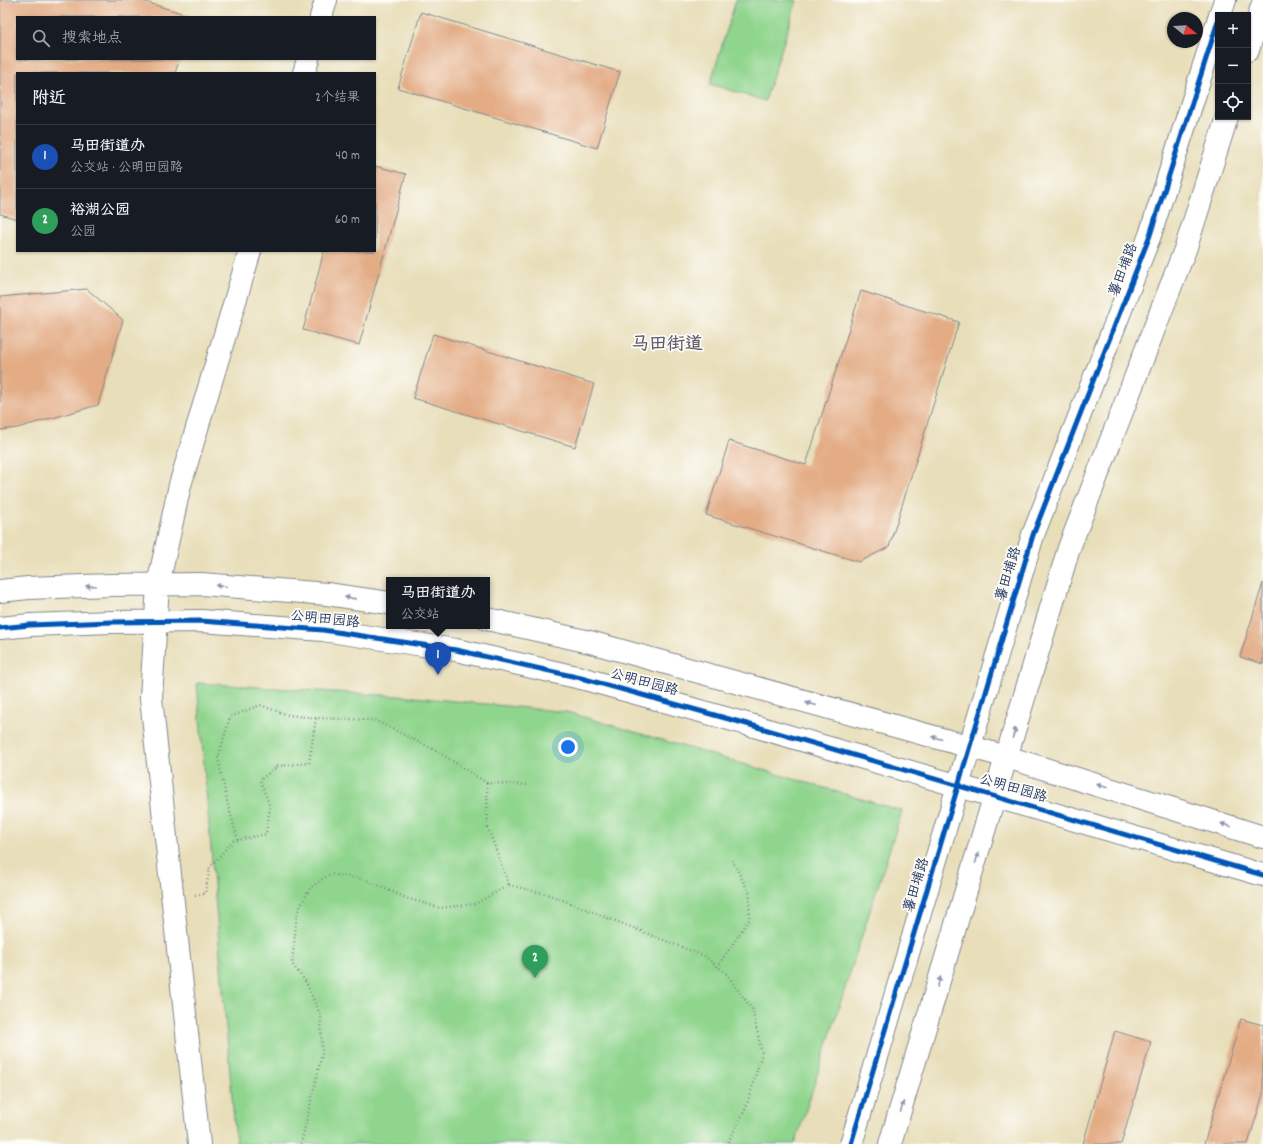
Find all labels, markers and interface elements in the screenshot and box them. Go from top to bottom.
north arrow [1167,12,1203,48]
map controls [1215,12,1251,120]
button: + [1215,12,1251,48]
search box [16,16,376,60]
icon: search [30,27,52,49]
text: 搜索地点 [62,28,122,50]
button: − [1215,48,1251,84]
button: locate [1215,84,1251,120]
text: 附近 [32,88,66,112]
text: 2个结果 [315,89,360,108]
text: 马田街道办 [70,136,145,158]
text: 1 [44,147,46,166]
text: 40 m [336,147,360,166]
text: 公交站 · 公明田园路 [70,159,183,178]
text: 裕湖公园 [70,200,130,222]
text: 2 [42,211,48,230]
text: 60 m [335,211,360,230]
text: 公园 [70,223,96,242]
street label: 薯田埔路 [1105,240,1143,300]
district label: 马田街道 [631,333,703,358]
street label: 薯田埔路 [991,544,1027,604]
popup [386,577,490,629]
one-way arrow [85,582,97,589]
one-way arrow [215,582,227,589]
text: 马田街道办 [400,583,476,605]
one-way arrow [344,595,356,601]
street label: 公明田园路 [289,606,361,634]
text: 公交站 [400,606,440,625]
pin: 1 [425,642,451,675]
street label: 公明田园路 [608,664,680,702]
one-way arrow [805,700,818,706]
one-way arrow [1011,727,1017,739]
one-way arrow [930,735,942,741]
your location [558,737,578,757]
street label: 公明田园路 [977,770,1049,808]
one-way arrow [1095,783,1107,789]
one-way arrow [1219,822,1231,828]
one-way arrow [974,851,980,863]
street label: 薯田埔路 [899,855,935,915]
pin: 2 [522,945,548,978]
one-way arrow [936,976,942,988]
one-way arrow [899,1101,905,1113]

